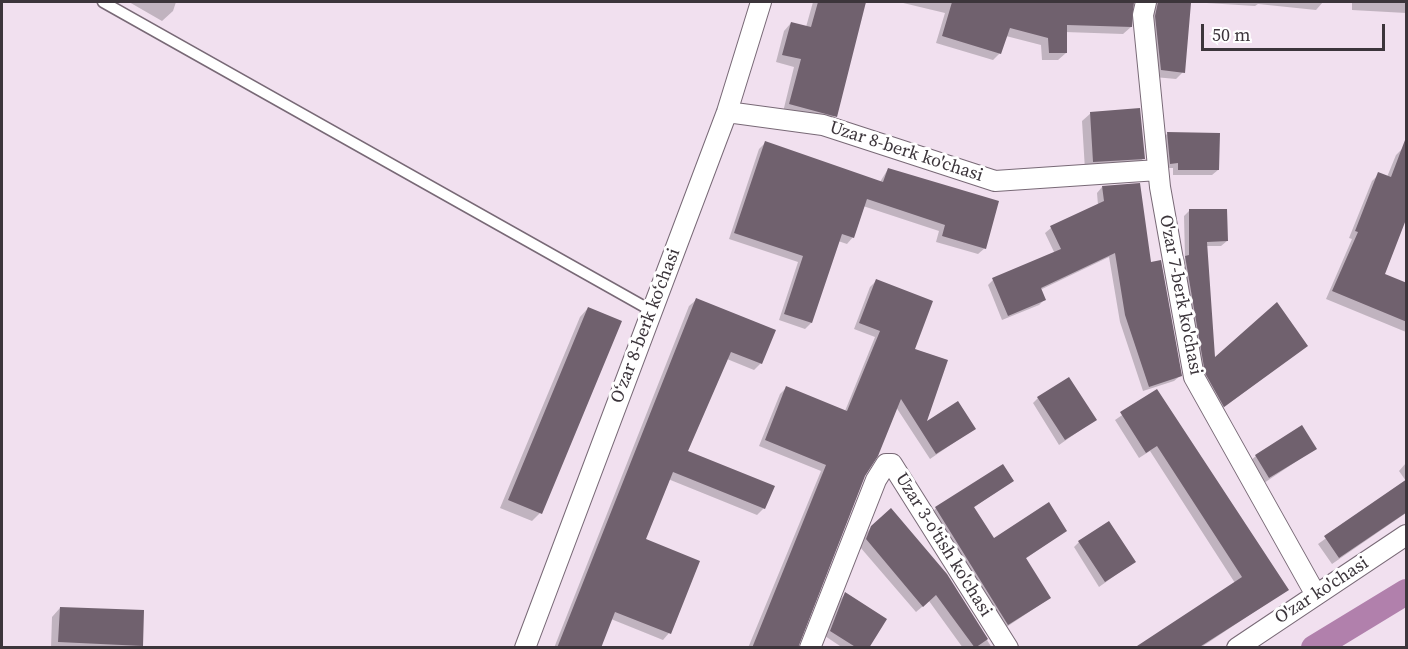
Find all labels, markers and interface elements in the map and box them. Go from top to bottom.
scale bar [1204,12,1388,50]
text: 50 m [1212,22,1250,47]
street label: Uzar 8-berk ko'chasi [826,117,986,187]
street label: O'zar 7-berk ko'chasi [1154,213,1206,377]
street label: Oʻzar 8-berk koʻchasi [606,245,686,407]
street label: Uzar 3-o'tish ko'chasi [890,469,996,621]
street label: O'zar ko'chasi [1271,553,1373,629]

